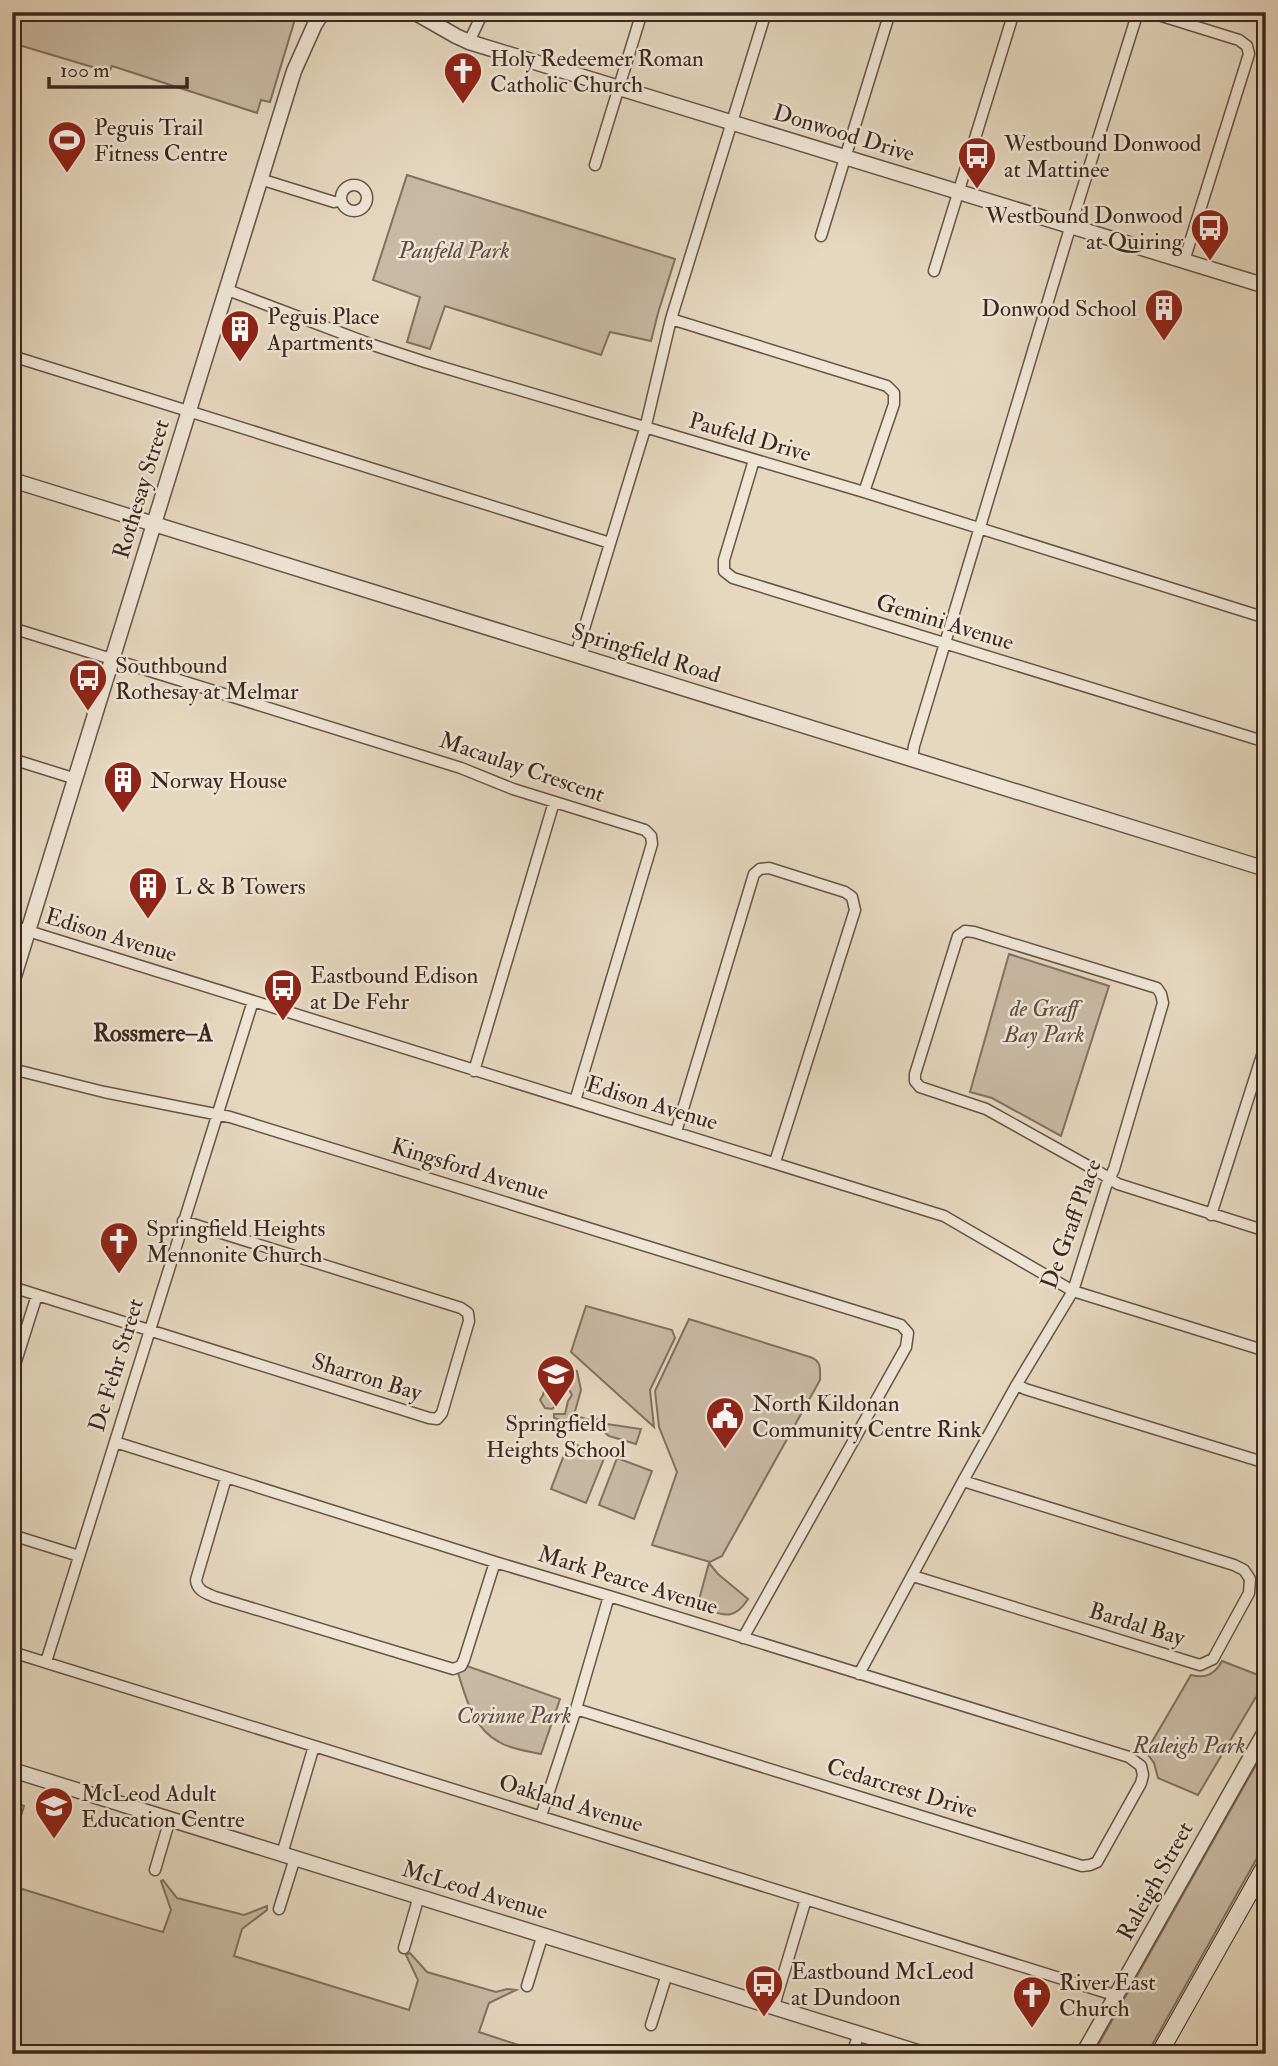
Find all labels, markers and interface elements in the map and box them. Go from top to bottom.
place label: Holy Redeemer Roman Catholic Church [490,44,704,99]
scale bar [49,46,187,90]
church icon: Holy Redeemer Roman Catholic Church [442,50,484,105]
text: 100 m [60,57,110,84]
street label: Donwood Drive [770,98,919,168]
place label: Peguis Trail Fitness Centre [94,113,228,168]
sports icon: Peguis Trail Fitness Centre [46,119,88,174]
place label: Westbound Donwood at Mattinee [1003,129,1201,184]
bus stop icon: Westbound Donwood at Mattinee [956,135,998,190]
place label: Westbound Donwood at Quiring [985,201,1184,256]
bus stop icon: Westbound Donwood at Quiring [1189,207,1231,262]
park label: Paufeld Park [397,236,510,265]
building icon: Donwood School [1143,287,1185,342]
place label: Donwood School [981,294,1137,323]
place label: Peguis Place Apartments [266,302,380,358]
building icon: Peguis Place Apartments [219,308,261,363]
street label: Paufeld Drive [686,406,815,468]
street label: Rothesay Street [106,416,176,562]
street label: Gemini Avenue [873,587,1018,657]
street label: Springfield Road [568,617,724,690]
place label: Southbound Rothesay at Melmar [115,651,299,706]
bus stop icon: Southbound Rothesay at Melmar [67,657,109,712]
street label: Macaulay Crescent [435,725,609,809]
building icon: Norway House [102,759,144,814]
place label: Norway House [150,766,287,795]
building icon: L & B Towers [127,865,169,920]
place label: L & B Towers [175,872,306,901]
street label: Edison Avenue [42,901,181,969]
place label: Eastbound Edison at De Fehr [310,961,479,1016]
bus stop icon: Eastbound Edison at De Fehr [262,967,304,1022]
park label: de Graff Bay Park [1003,994,1084,1049]
district label: Rossmere–A [93,1018,214,1049]
street label: Edison Avenue [583,1069,722,1137]
street label: Kingsford Avenue [388,1131,552,1207]
street label: De Graff Place [1034,1155,1108,1293]
place label: Springfield Heights Mennonite Church [146,1214,325,1269]
church icon: Springfield Heights Mennonite Church [98,1220,140,1275]
street label: De Fehr Street [82,1295,150,1435]
street label: Sharron Bay [308,1347,426,1408]
school or university icon: Springfield Heights School [535,1353,577,1408]
place label: North Kildonan Community Centre Rink [752,1389,982,1444]
public building icon: North Kildonan Community Centre Rink [704,1395,746,1450]
place label: Springfield Heights School [486,1409,626,1464]
street label: Mark Pearce Avenue [535,1539,722,1621]
street label: Bardal Bay [1085,1596,1189,1653]
park label: Corinne Park [456,1701,572,1730]
park label: Raleigh Park [1132,1731,1245,1760]
street label: Cedarcrest Drive [823,1751,981,1825]
street label: Oakland Avenue [495,1767,647,1839]
place label: McLeod Adult Education Centre [81,1779,245,1834]
school or university icon: McLeod Adult Education Centre [33,1785,75,1840]
street label: Raleigh Street [1111,1817,1199,1945]
street label: McLeod Avenue [399,1854,552,1926]
place label: Eastbound McLeod at Dundoon [791,1957,974,2012]
bus stop icon: Eastbound McLeod at Dundoon [743,1963,785,2018]
place label: River East Church [1059,1968,1156,2023]
church icon: River East Church [1011,1974,1053,2029]

